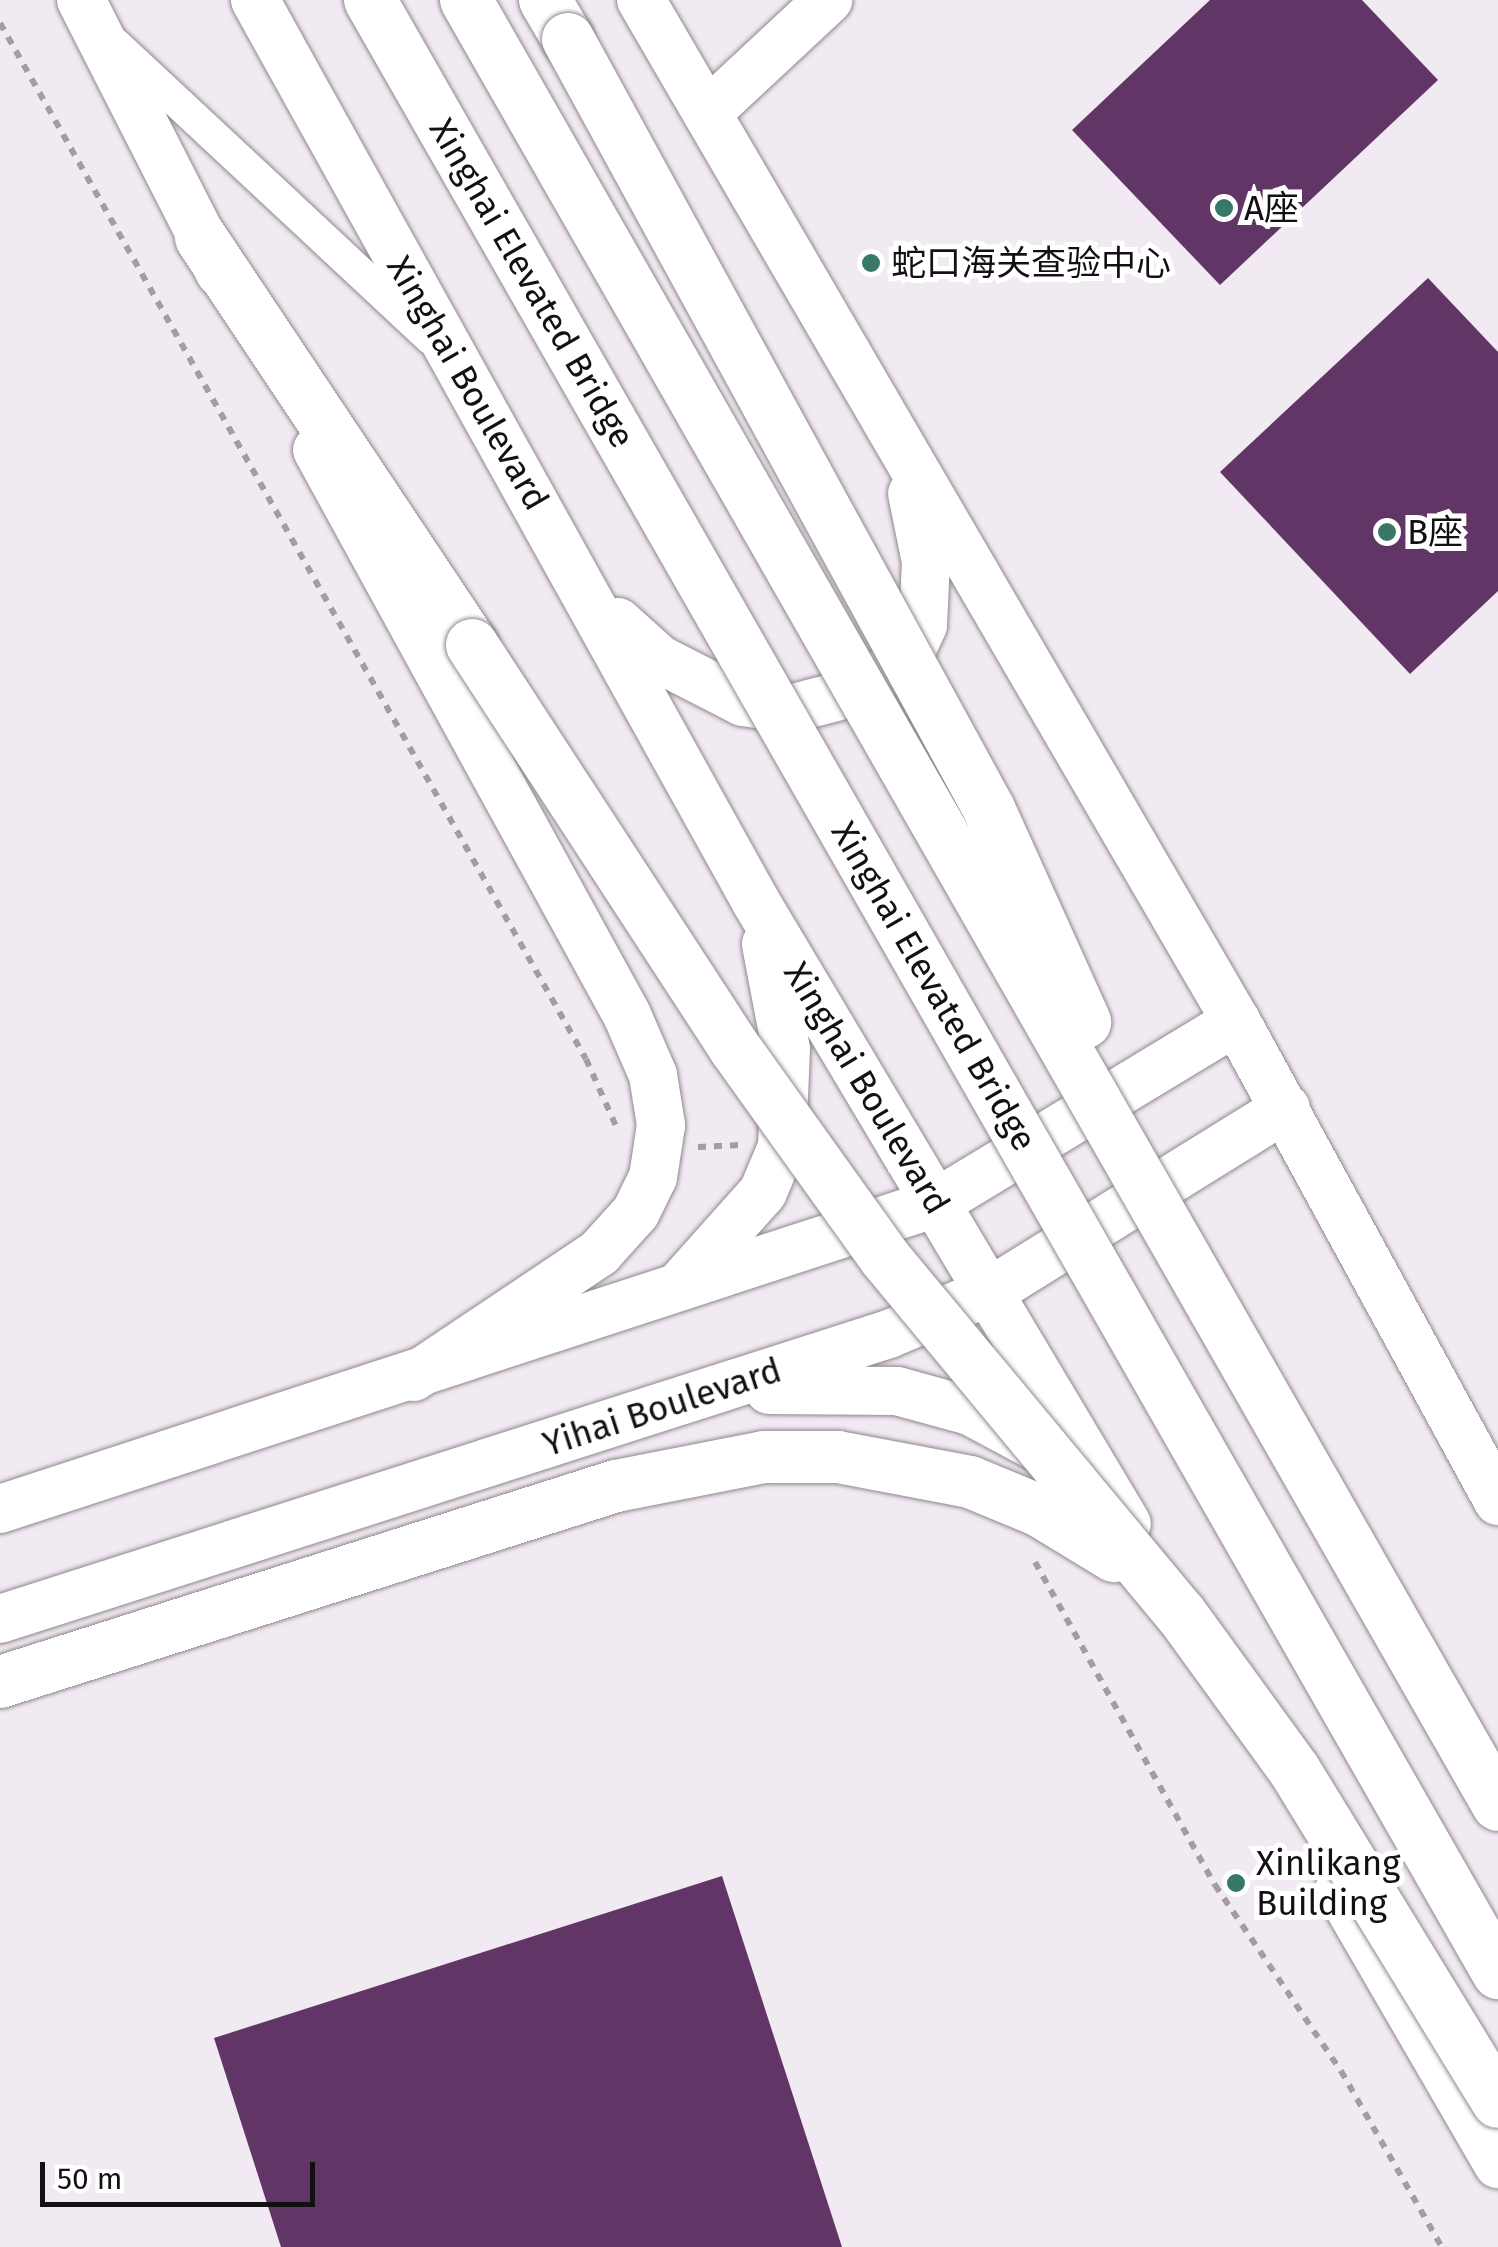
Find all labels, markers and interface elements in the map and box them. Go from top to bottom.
street label: Xinghai Elevated Bridge [421,111,643,455]
place label: A座 [1244,187,1299,229]
marker: A座 [1213,197,1235,219]
place label: 蛇口海关查验中心 [891,242,1171,284]
street label: Xinghai Boulevard [378,248,558,518]
marker: 蛇口海关查验中心 [860,252,882,274]
place label: B座 [1407,511,1463,553]
marker: B座 [1376,521,1398,543]
street label: Xinghai Elevated Bridge [823,814,1045,1158]
street label: Xinghai Boulevard [775,954,959,1222]
street label: Yihai Boulevard [538,1349,786,1465]
place label: Xinlikang Building [1256,1842,1401,1924]
marker: Xinlikang Building [1225,1872,1247,1894]
scale bar [45,2142,320,2204]
text: 50 m [57,2161,122,2197]

